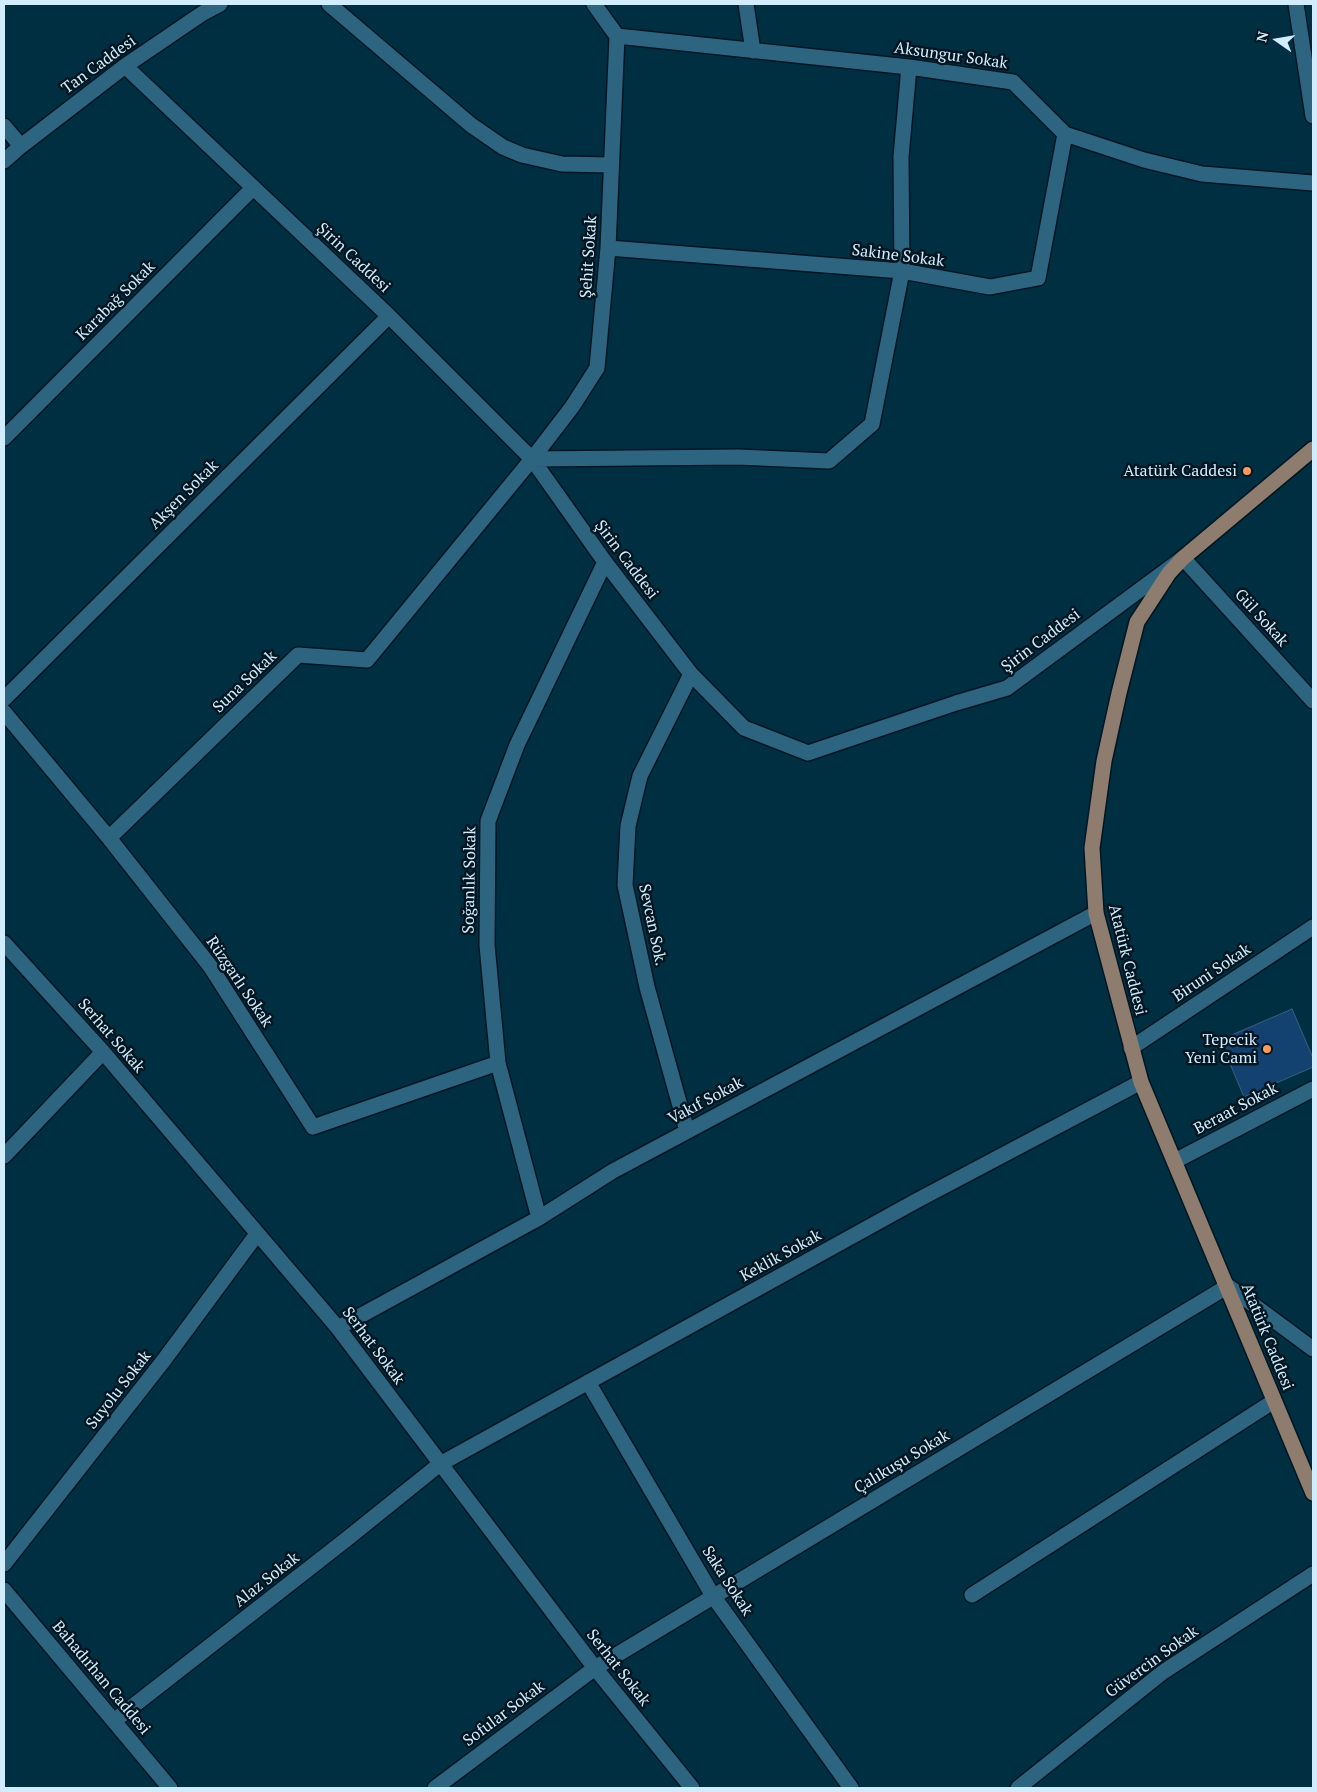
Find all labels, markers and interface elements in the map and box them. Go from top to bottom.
north arrow [1252,15,1302,65]
text: N [1251,29,1272,44]
street label: Tan Caddesi [58,32,140,98]
street label: Aksungur Sokak [893,39,1009,73]
street label: Şehit Sokak [577,215,601,299]
street label: Şirin Caddesi [312,219,394,297]
street label: Sakine Sokak [851,241,945,271]
street label: Karabağ Sokak [73,258,159,344]
street label: Akşen Sokak [145,456,223,534]
place label: Atatürk Caddesi [1123,461,1237,481]
marker: Atatürk Caddesi [1241,465,1253,477]
street label: Şirin Caddesi [590,517,662,603]
street label: Gül Sokak [1230,585,1292,651]
street label: Şirin Caddesi [998,605,1084,677]
street label: Suna Sokak [209,647,281,717]
street label: Soğanlık Sokak [459,826,481,934]
street label: Sevcan Sok. [634,882,670,968]
street label: Atatürk Caddesi [1104,903,1150,1017]
street label: Rüzgarlı Sokak [202,933,276,1031]
street label: Biruni Sokak [1169,940,1255,1006]
street label: Serhat Sokak [74,995,148,1077]
place label: Tepecik Yeni Cami [1185,1030,1257,1068]
marker: Tepecik Yeni Cami [1261,1043,1273,1055]
street label: Vakıf Sokak [665,1073,747,1129]
street label: Beraat Sokak [1191,1079,1281,1139]
street label: Keklik Sokak [737,1226,825,1286]
street label: Atatürk Caddesi [1237,1281,1297,1393]
street label: Serhat Sokak [338,1303,408,1389]
street label: Suyolu Sokak [82,1347,156,1433]
street label: Çalıkuşu Sokak [851,1426,953,1498]
street label: Saka Sokak [697,1543,757,1619]
street label: Alaz Sokak [231,1549,303,1611]
street label: Bahadırhan Caddesi [48,1617,154,1739]
street label: Güvercin Sokak [1102,1622,1202,1702]
street label: Serhat Sokak [582,1626,654,1710]
street label: Sofular Sokak [459,1677,549,1751]

